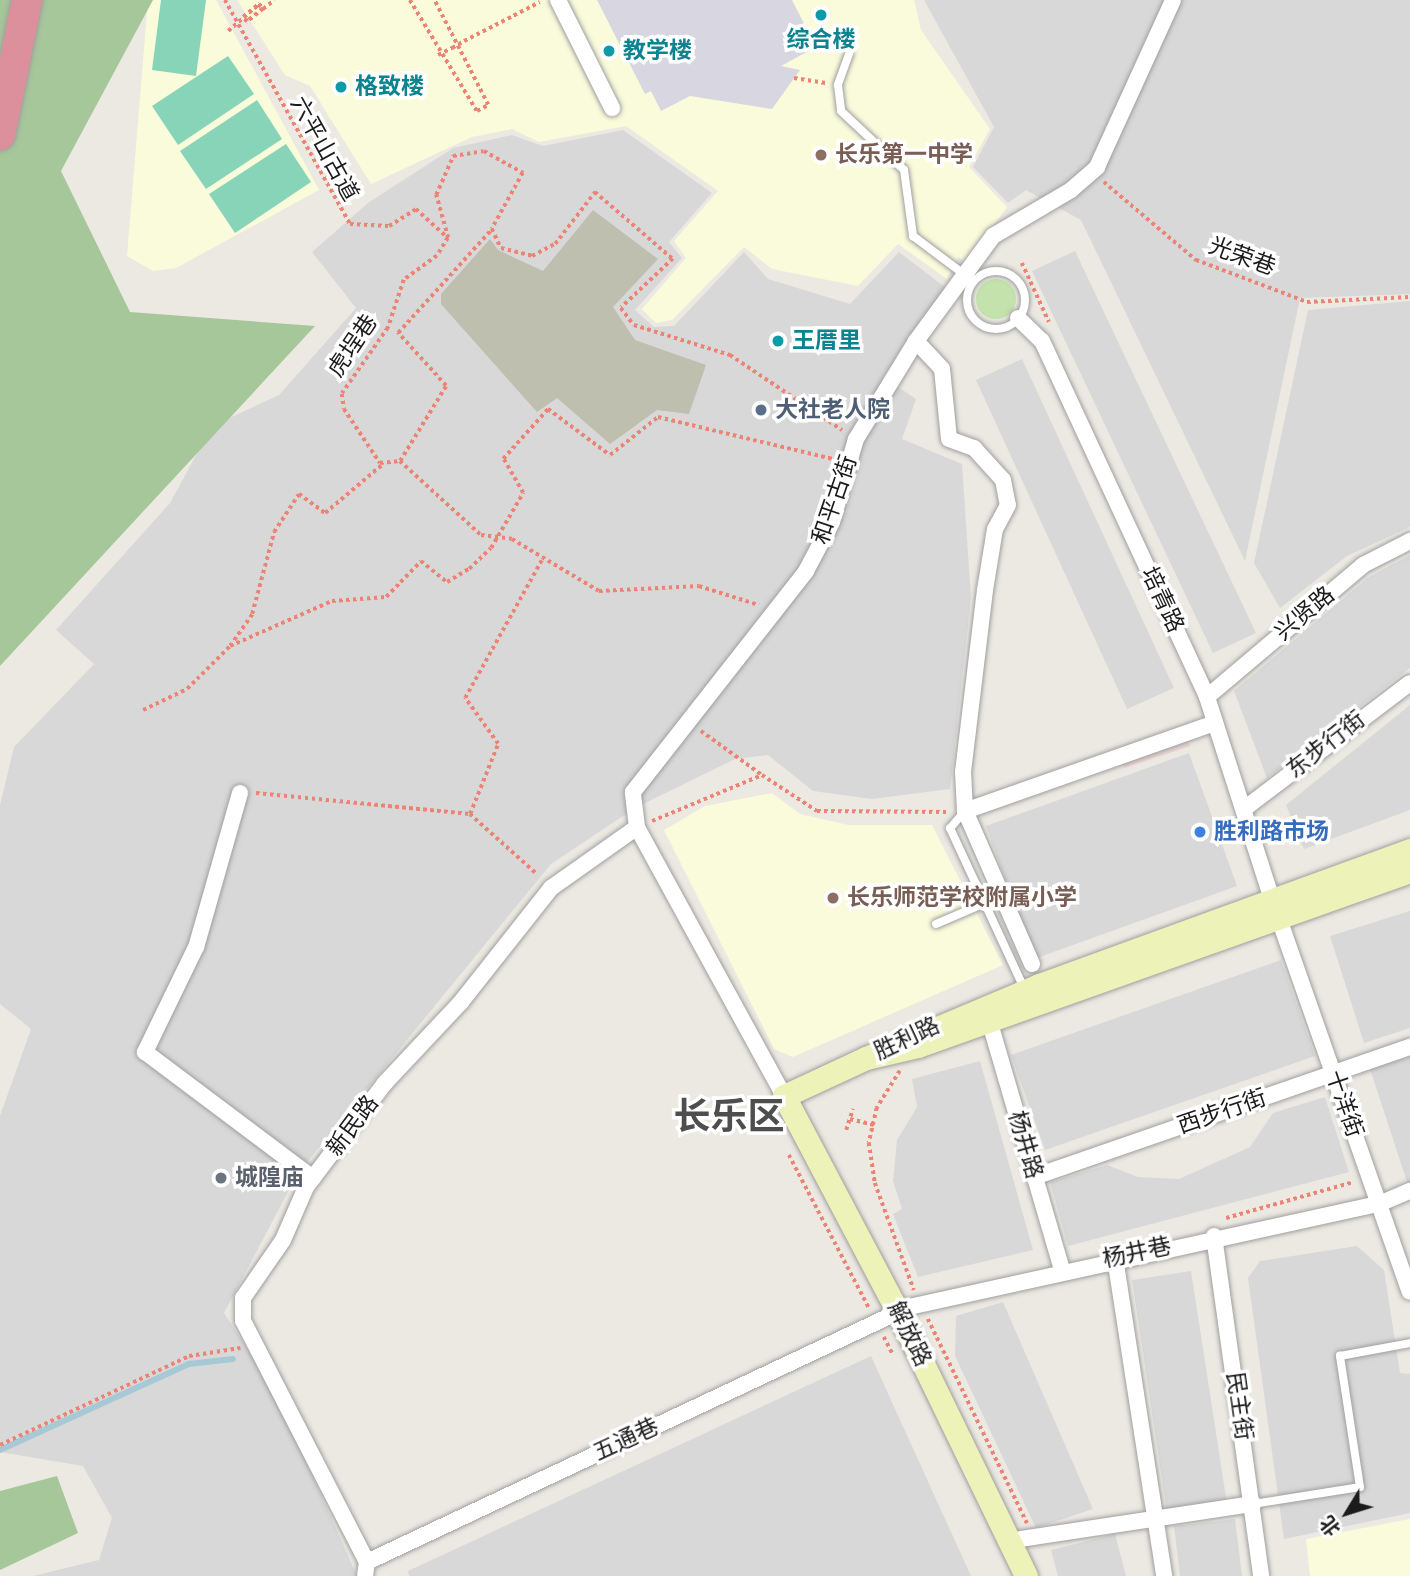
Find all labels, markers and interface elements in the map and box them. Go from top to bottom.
marker: 综合楼 [813,7,829,23]
place label: 综合楼 [787,26,855,54]
place label: 教学楼 [623,37,692,65]
marker: 教学楼 [601,43,617,59]
place label: 格致楼 [355,73,424,101]
marker: 格致楼 [333,79,349,95]
street label: 六平山古道 [284,92,364,206]
place label: 长乐第一中学 [835,141,973,169]
marker: 长乐第一中学 [813,147,829,163]
street label: 光荣巷 [1205,232,1279,282]
street label: 虎埕巷 [322,310,384,382]
place label: 王厝里 [792,327,861,355]
marker: 王厝里 [770,333,786,349]
place label: 大社老人院 [775,396,890,424]
marker: 大社老人院 [753,402,769,418]
street label: 和平古街 [807,452,863,548]
street label: 培青路 [1135,563,1189,637]
street label: 兴贤路 [1270,581,1340,647]
street label: 东步行街 [1281,706,1371,784]
place label: 胜利路市场 [1214,818,1329,846]
marker: 胜利路市场 [1192,824,1208,840]
place label: 长乐师范学校附属小学 [847,884,1077,912]
marker: 长乐师范学校附属小学 [825,890,841,906]
street label: 胜利路 [870,1012,944,1066]
street label: 十洋街 [1320,1067,1368,1141]
street label: 西步行街 [1174,1084,1270,1140]
street label: 新民路 [321,1090,385,1162]
district label: 长乐区 [674,1095,784,1139]
street label: 杨井路 [1002,1108,1048,1182]
place label: 城隍庙 [235,1164,304,1192]
marker: 城隍庙 [213,1170,229,1186]
street label: 杨井巷 [1100,1232,1174,1274]
street label: 解放路 [881,1297,937,1371]
street label: 民主街 [1221,1370,1257,1442]
street label: 五通巷 [589,1413,663,1467]
north arrow [1312,1478,1382,1548]
text: 北 [1314,1510,1347,1541]

